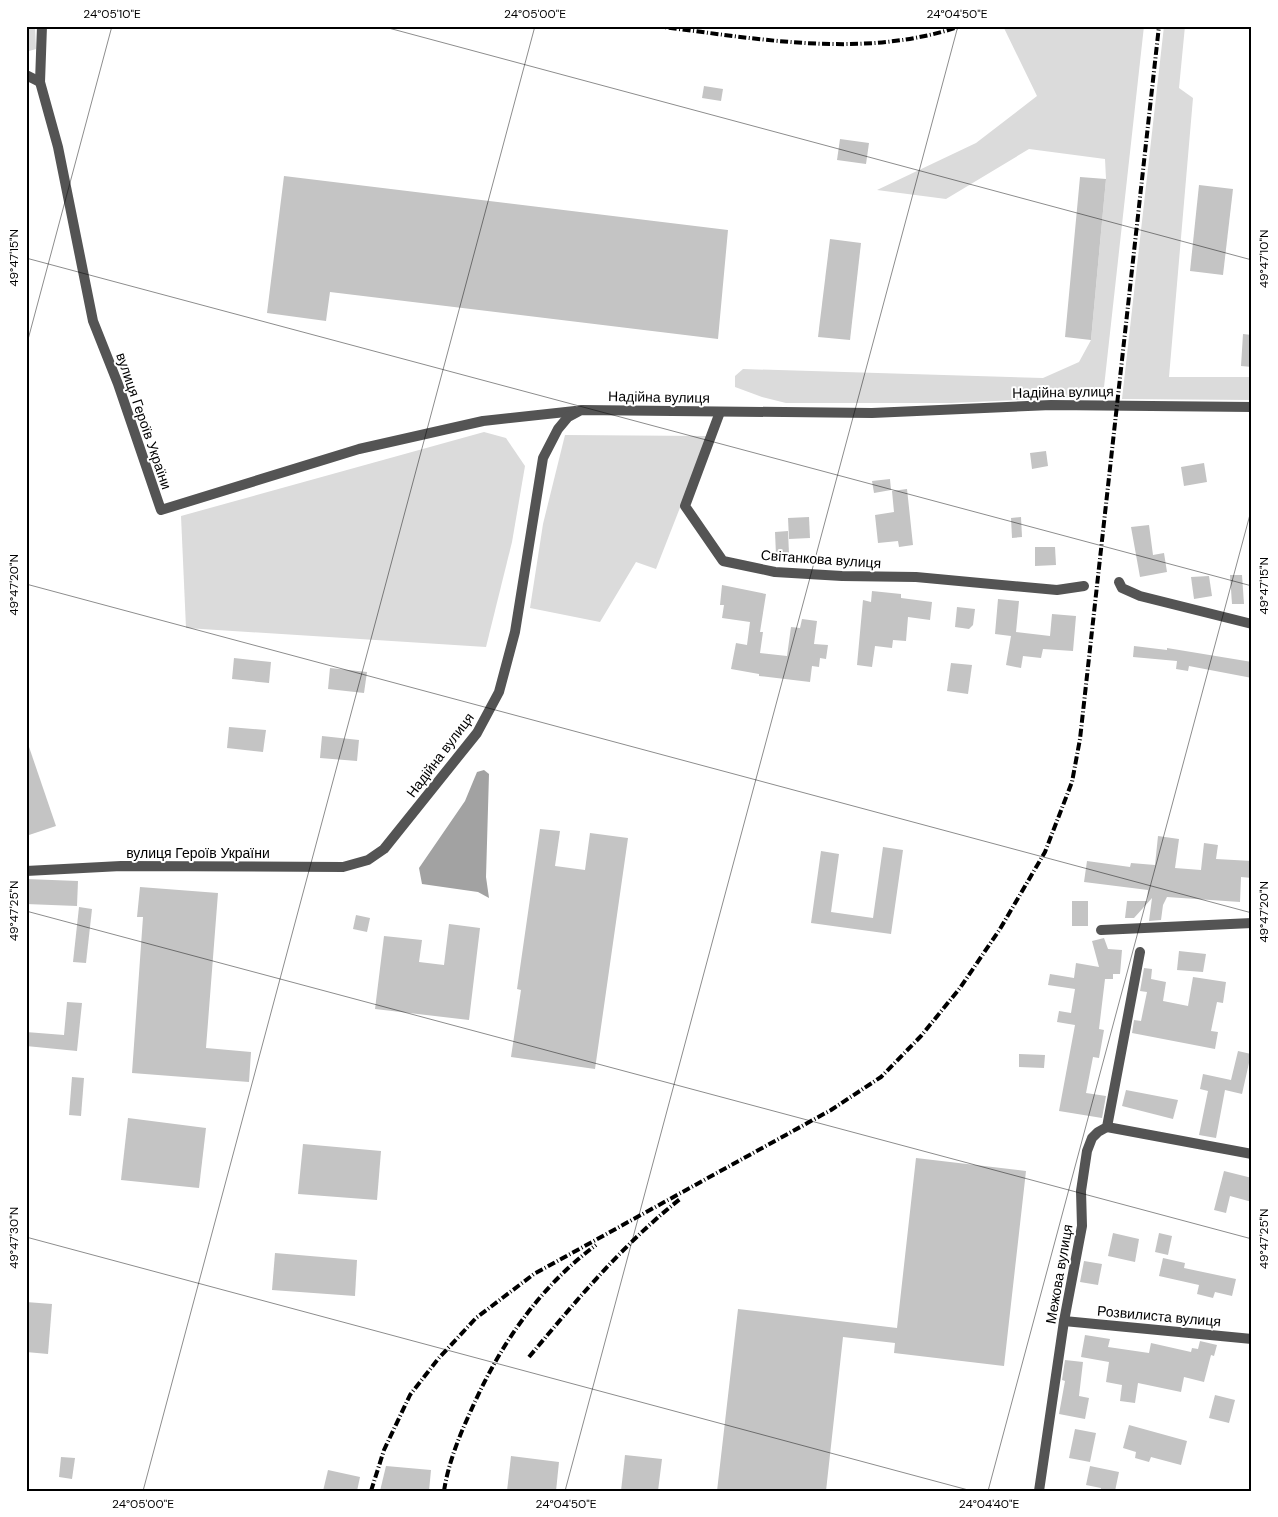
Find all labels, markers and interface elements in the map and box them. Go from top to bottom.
text: 24°05'10"E [83,6,141,22]
text: 24°05'00"E [504,6,566,22]
text: 24°04'50"E [927,6,988,22]
text: 49°47'15"N [6,229,22,287]
text: 49°47'10"N [1256,230,1272,288]
street label: вулиця Героїв України [112,350,176,492]
street label: Надійна вулиця [1012,382,1114,402]
street label: Надійна вулиця [608,387,710,407]
street label: Світанкова вулиця [760,546,882,572]
text: 49°47'20"N [6,554,22,616]
text: 49°47'15"N [1256,557,1272,615]
street label: Надійна вулиця [402,709,478,801]
street label: вулиця Героїв України [126,844,270,862]
text: 49°47'25"N [6,881,22,941]
text: 49°47'20"N [1256,881,1272,943]
text: 49°47'30"N [6,1207,22,1269]
text: 49°47'25"N [1256,1209,1272,1269]
street label: Межова вулиця [1041,1223,1077,1325]
street label: Розвилиста вулиця [1096,1302,1222,1330]
text: 24°05'00"E [112,1496,174,1512]
text: 24°04'50"E [536,1496,597,1512]
text: 24°04'40"E [959,1496,1020,1512]

